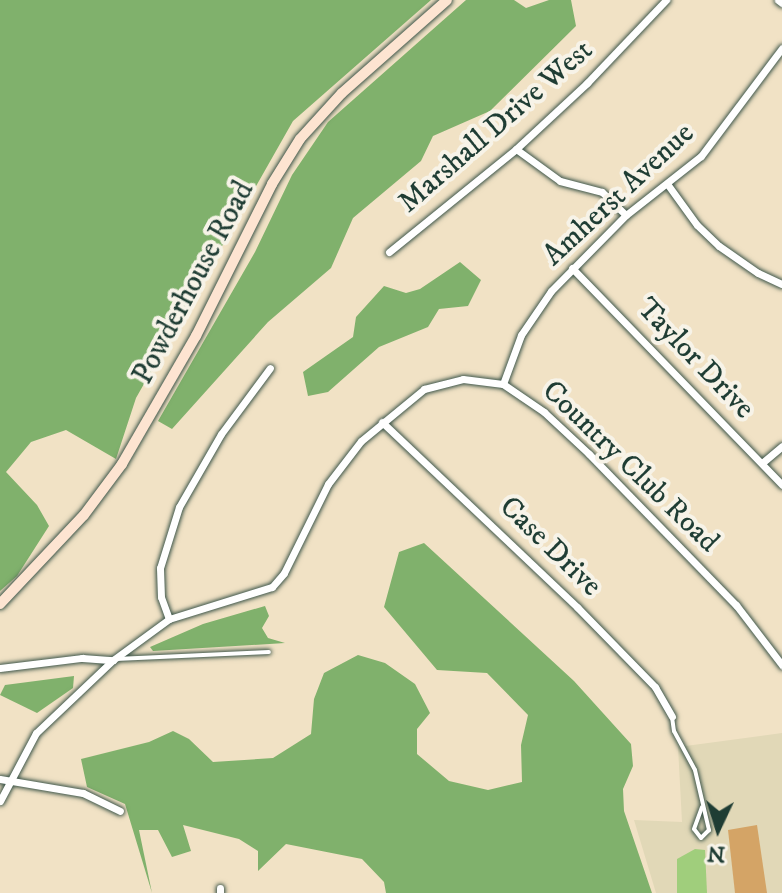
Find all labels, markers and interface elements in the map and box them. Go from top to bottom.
street label: Marshall Drive West [392,33,600,221]
street label: Amherst Avenue [536,116,702,274]
street label: Powderhouse Road [125,175,263,391]
street label: Taylor Drive [629,291,761,427]
street label: Country Club Road [534,373,726,561]
street label: Case Drive [491,489,609,605]
north arrow [678,789,758,869]
text: N [706,839,726,868]

